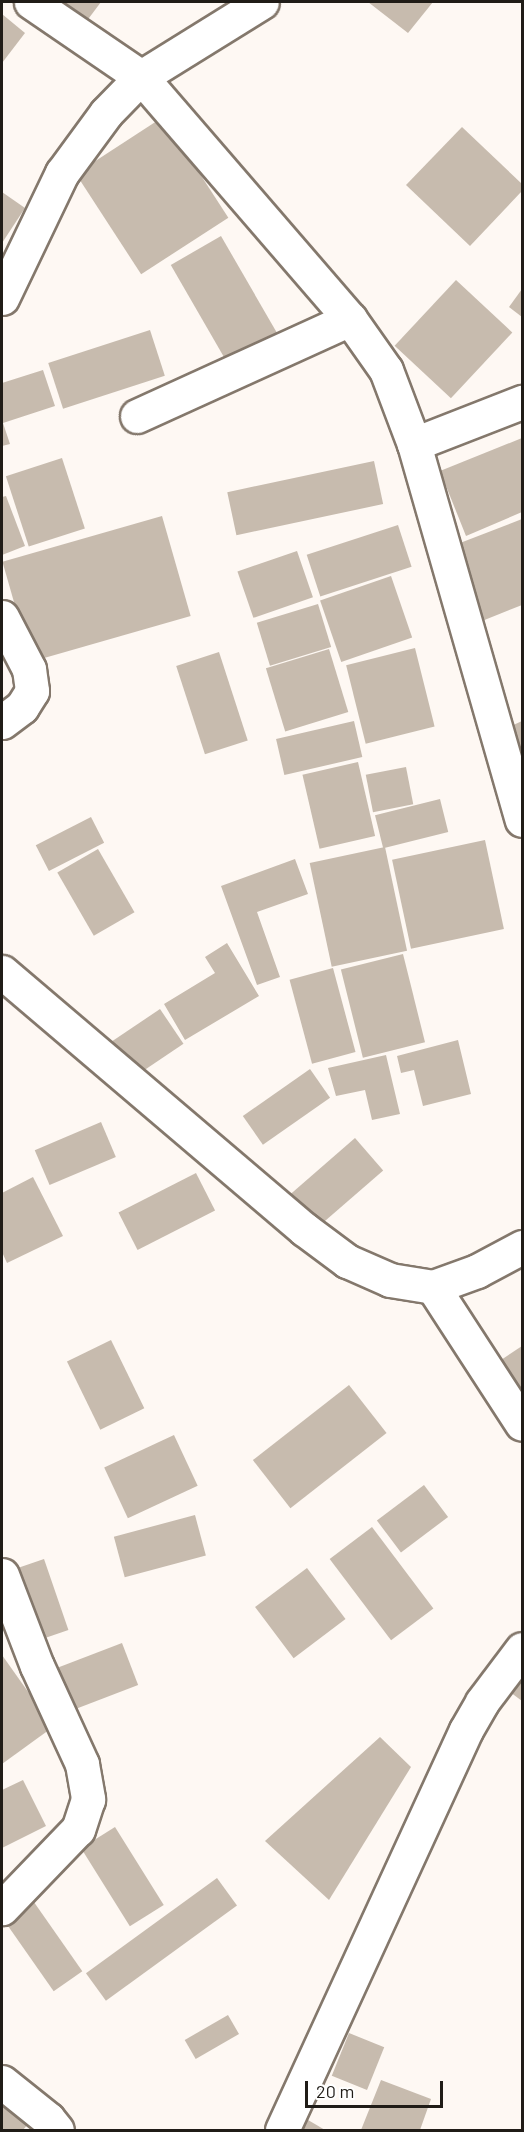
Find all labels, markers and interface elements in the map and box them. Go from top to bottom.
scale bar [308,2069,446,2107]
text: 20 m [316,2080,354,2102]

